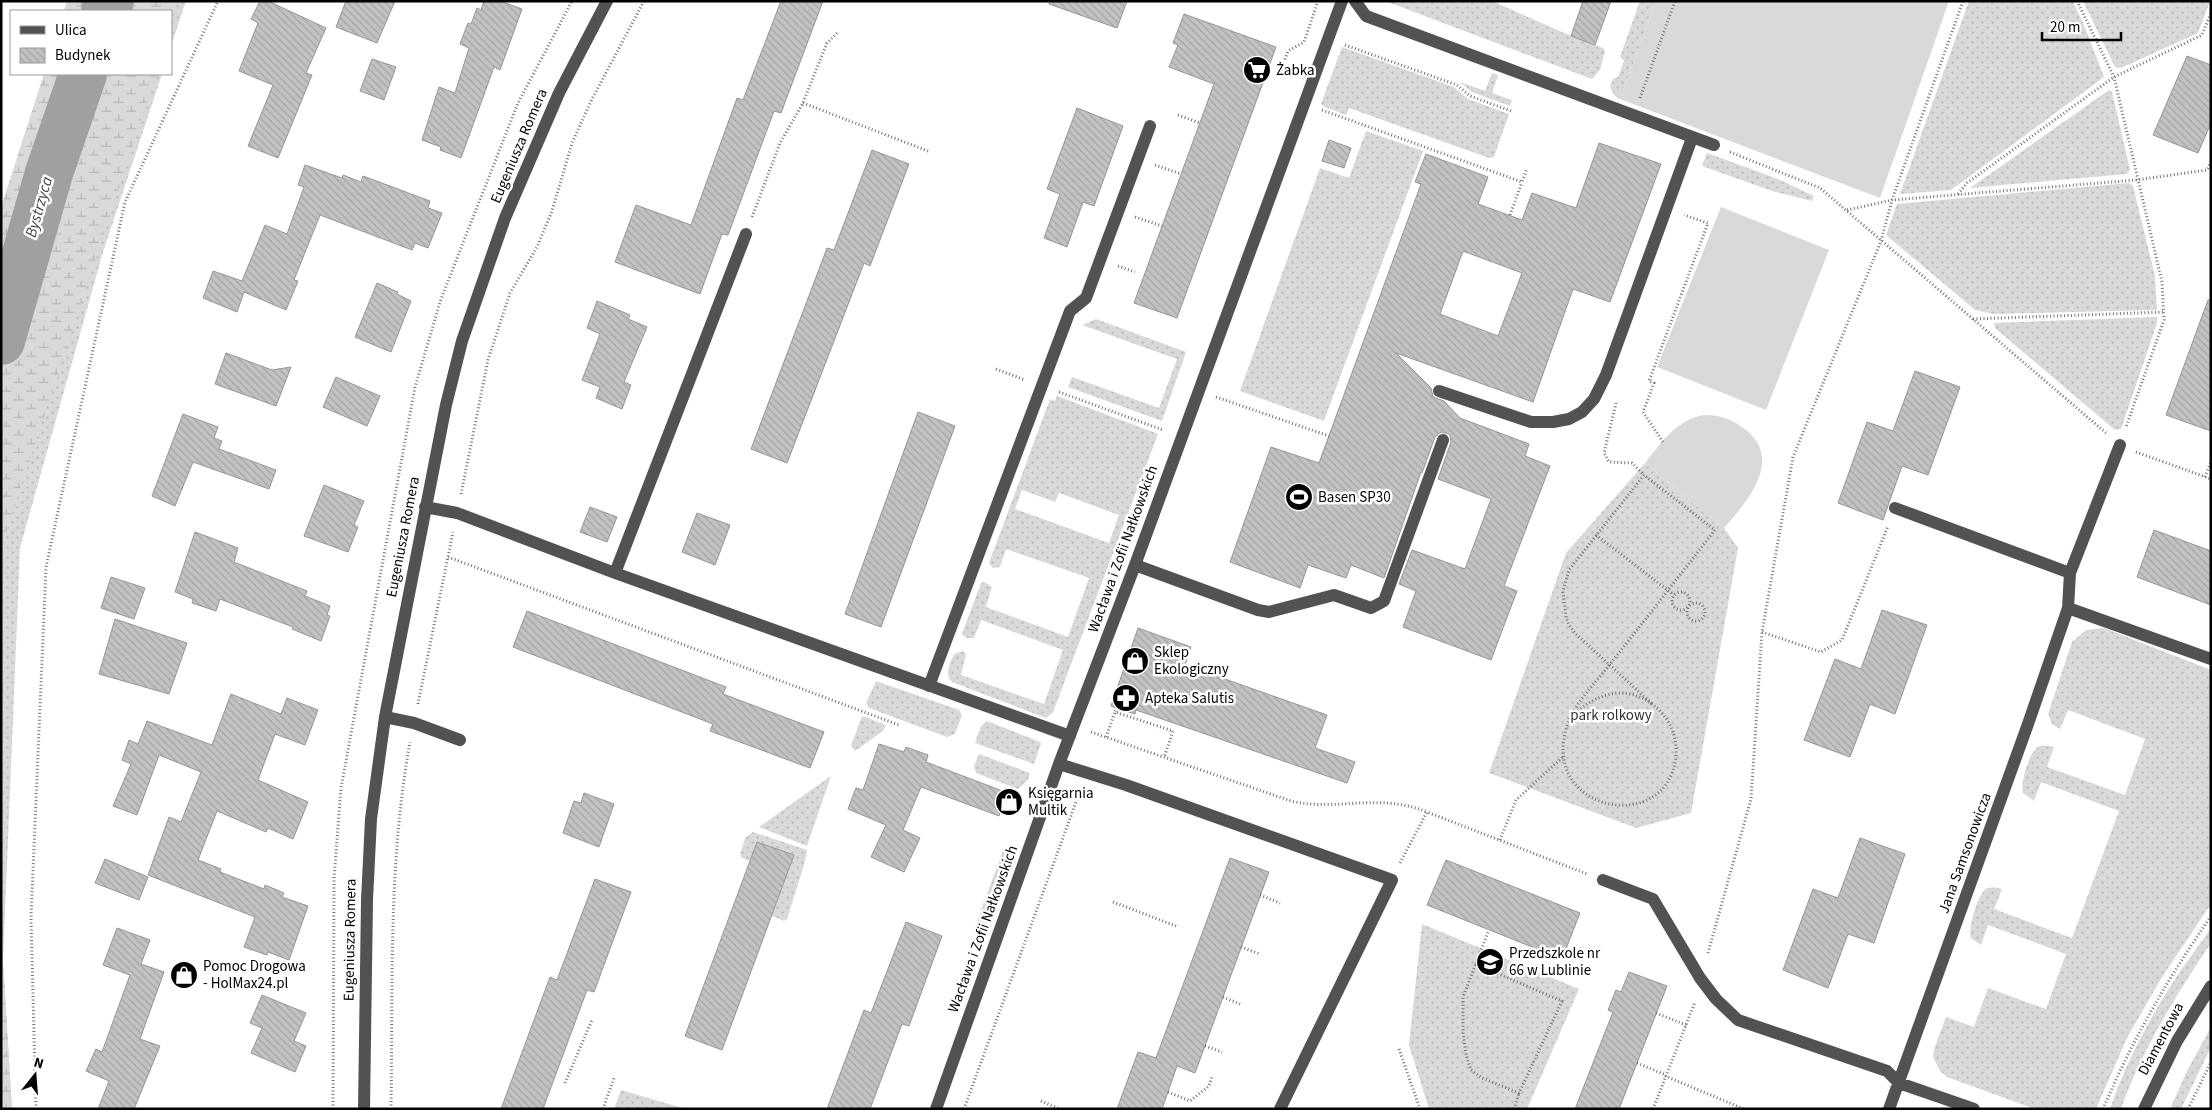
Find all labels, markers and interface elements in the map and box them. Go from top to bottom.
legend [10,10,172,75]
scale bar [2042,10,2121,42]
text: 20 m [2050,17,2080,38]
text: Ulica [55,20,86,41]
text: Budynek [55,45,111,66]
supermarket icon: Żabka [1242,55,1272,85]
place label: Żabka [1276,60,1315,81]
street label: Eugeniusza Romera [485,85,553,207]
water label: Bystrzyca [20,174,58,240]
street label: Wacława i Zofii Nałkowskich [1083,462,1163,636]
street label: Eugeniusza Romera [381,475,425,599]
sports icon: Basen SP30 [1284,482,1314,512]
place label: Basen SP30 [1318,487,1391,508]
place label: Sklep Ekologiczny [1154,642,1229,680]
shop icon: Sklep Ekologiczny [1120,646,1150,676]
pharmacy icon: Apteka Salutis [1111,683,1141,713]
place label: Apteka Salutis [1145,688,1234,709]
park label: park rolkowy [1570,705,1652,726]
place label: Księgarnia Multik [1028,783,1094,821]
shop icon: Księgarnia Multik [994,787,1024,817]
street label: Jana Samsonowicza [1933,790,1997,916]
street label: Wacława i Zofii Nałkowskich [943,842,1023,1016]
street label: Eugeniusza Romera [338,879,362,1001]
place label: Przedszkole nr 66 w Lublinie [1509,943,1601,981]
school or university icon: Przedszkole nr 66 w Lublinie [1475,947,1505,977]
place label: Pomoc Drogowa - HolMax24.pl [203,956,306,994]
shop icon: Pomoc Drogowa - HolMax24.pl [169,960,199,990]
street label: Diamentowa [2133,999,2189,1079]
north arrow [10,1050,60,1100]
text: N [31,1053,46,1074]

